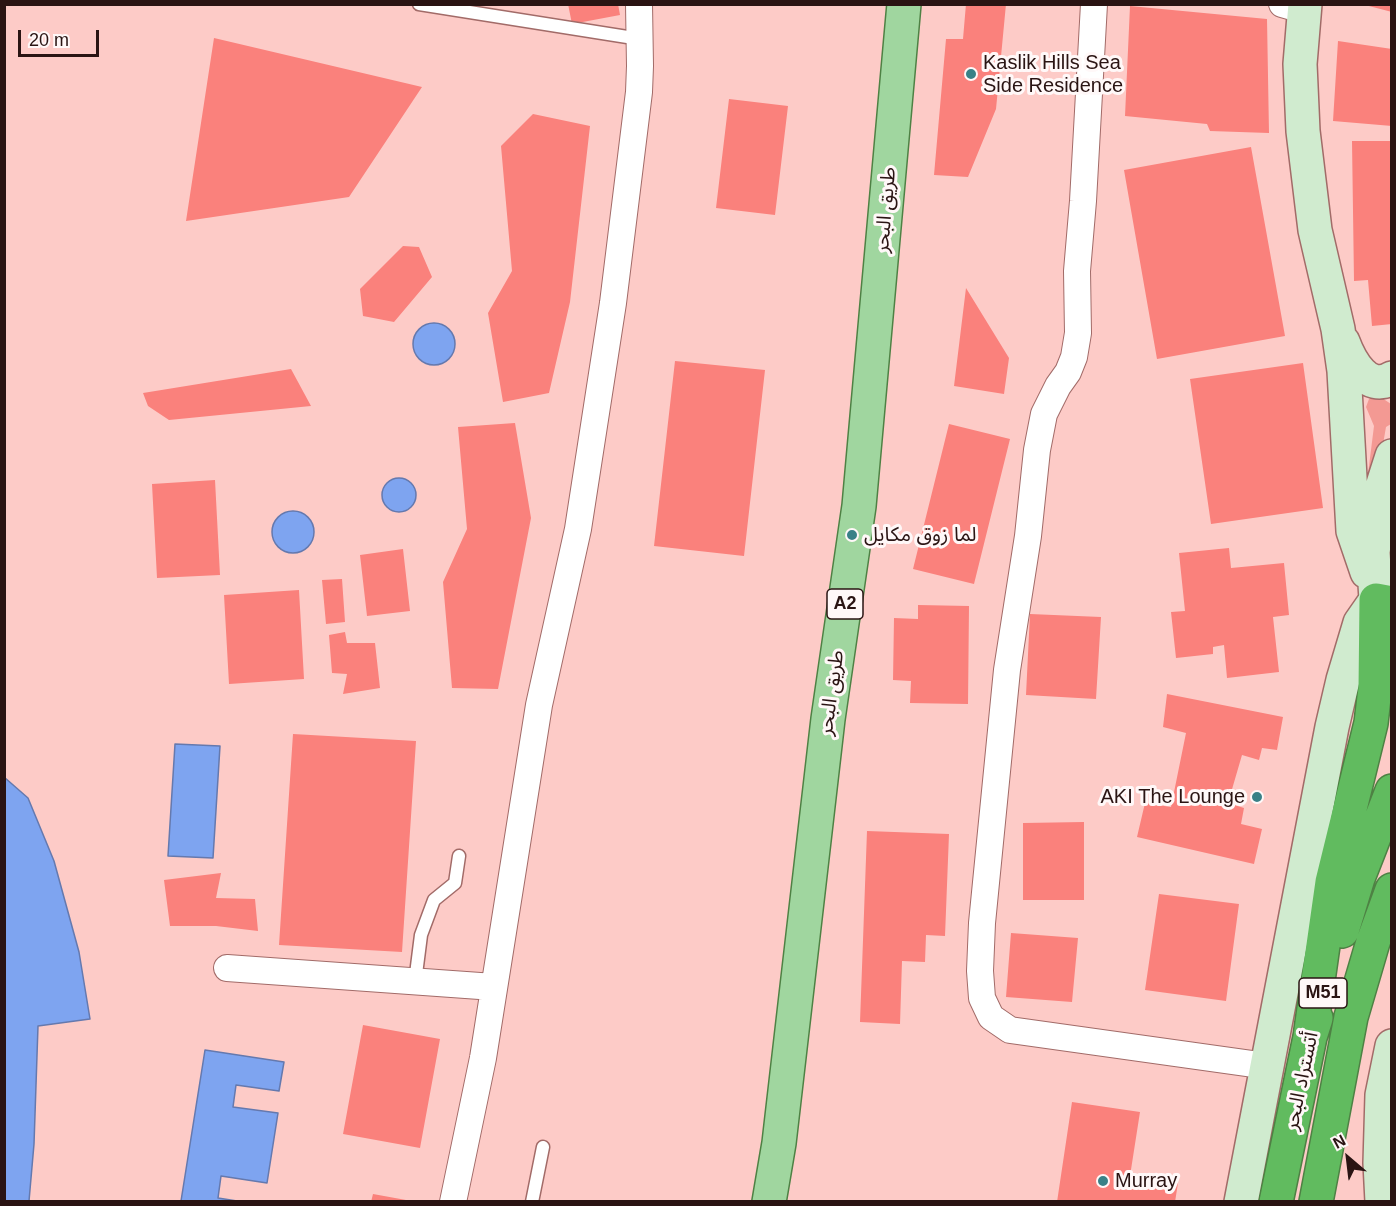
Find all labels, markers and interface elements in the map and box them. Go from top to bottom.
scale bar [21,18,102,56]
text: 20 m [29,30,69,50]
place label: Kaslik Hills Sea Side Residence [983,51,1123,98]
marker: Kaslik Hills Sea Side Residence [964,67,978,81]
street label: طريق البحر [870,166,902,254]
place label: لما زوق مكايل [864,523,977,547]
marker: لما زوق مكايل [845,528,859,542]
road number: A2 [827,589,863,619]
street label: طريق البحر [814,649,850,737]
place label: AKI The Lounge [1100,785,1245,809]
marker: AKI The Lounge [1250,790,1264,804]
road number: M51 [1299,978,1347,1008]
street label: أتستراد البحر [1280,1030,1324,1132]
north arrow [1318,1128,1378,1188]
text: N [1330,1131,1348,1152]
place label: Murray [1115,1169,1177,1193]
marker: Murray [1096,1174,1110,1188]

